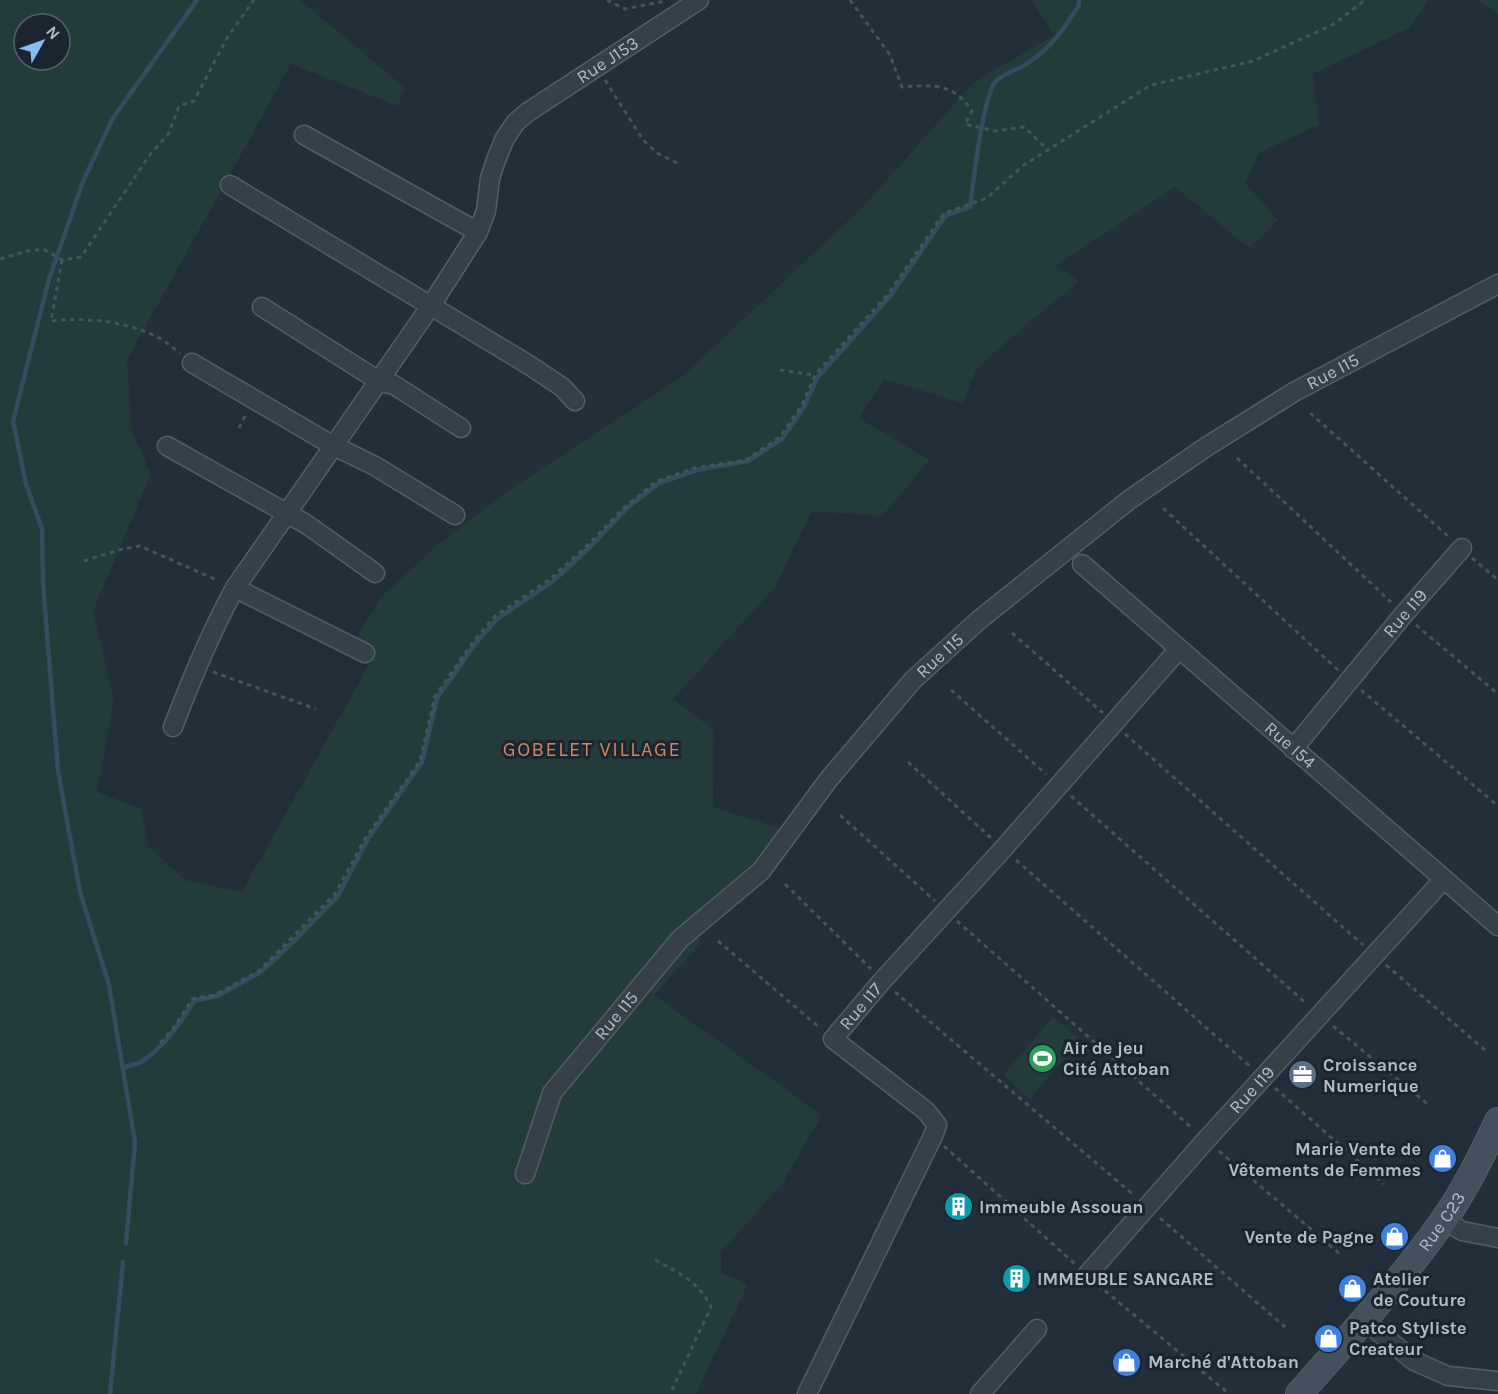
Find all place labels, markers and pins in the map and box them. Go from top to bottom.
place label: Air de jeu Cité Attoban [1063,1037,1170,1080]
sports icon: Air de jeu Cité Attoban [1026,1042,1058,1074]
place label: Croissance Numerique [1323,1054,1419,1097]
office icon: Croissance Numerique [1286,1059,1318,1091]
place label: Marie Vente de Vêtements de Femmes [1229,1138,1421,1181]
shop icon: Marie Vente de Vêtements de Femmes [1426,1143,1458,1175]
building icon: Immeuble Assouan [942,1191,974,1223]
place label: Immeuble Assouan [979,1196,1144,1218]
shop icon: Vente de Pagne [1379,1221,1411,1253]
place label: Vente de Pagne [1245,1226,1374,1248]
building icon: IMMEUBLE SANGARE [1000,1263,1032,1295]
place label: IMMEUBLE SANGARE [1037,1268,1214,1290]
place label: Atelier de Couture [1373,1268,1466,1311]
shop icon: Atelier de Couture [1336,1273,1368,1305]
place label: Patco Styliste Createur [1349,1317,1467,1360]
shop icon: Patco Styliste Createur [1312,1322,1344,1354]
shop icon: Marché d'Attoban [1111,1346,1143,1378]
place label: Marché d'Attoban [1148,1351,1299,1373]

